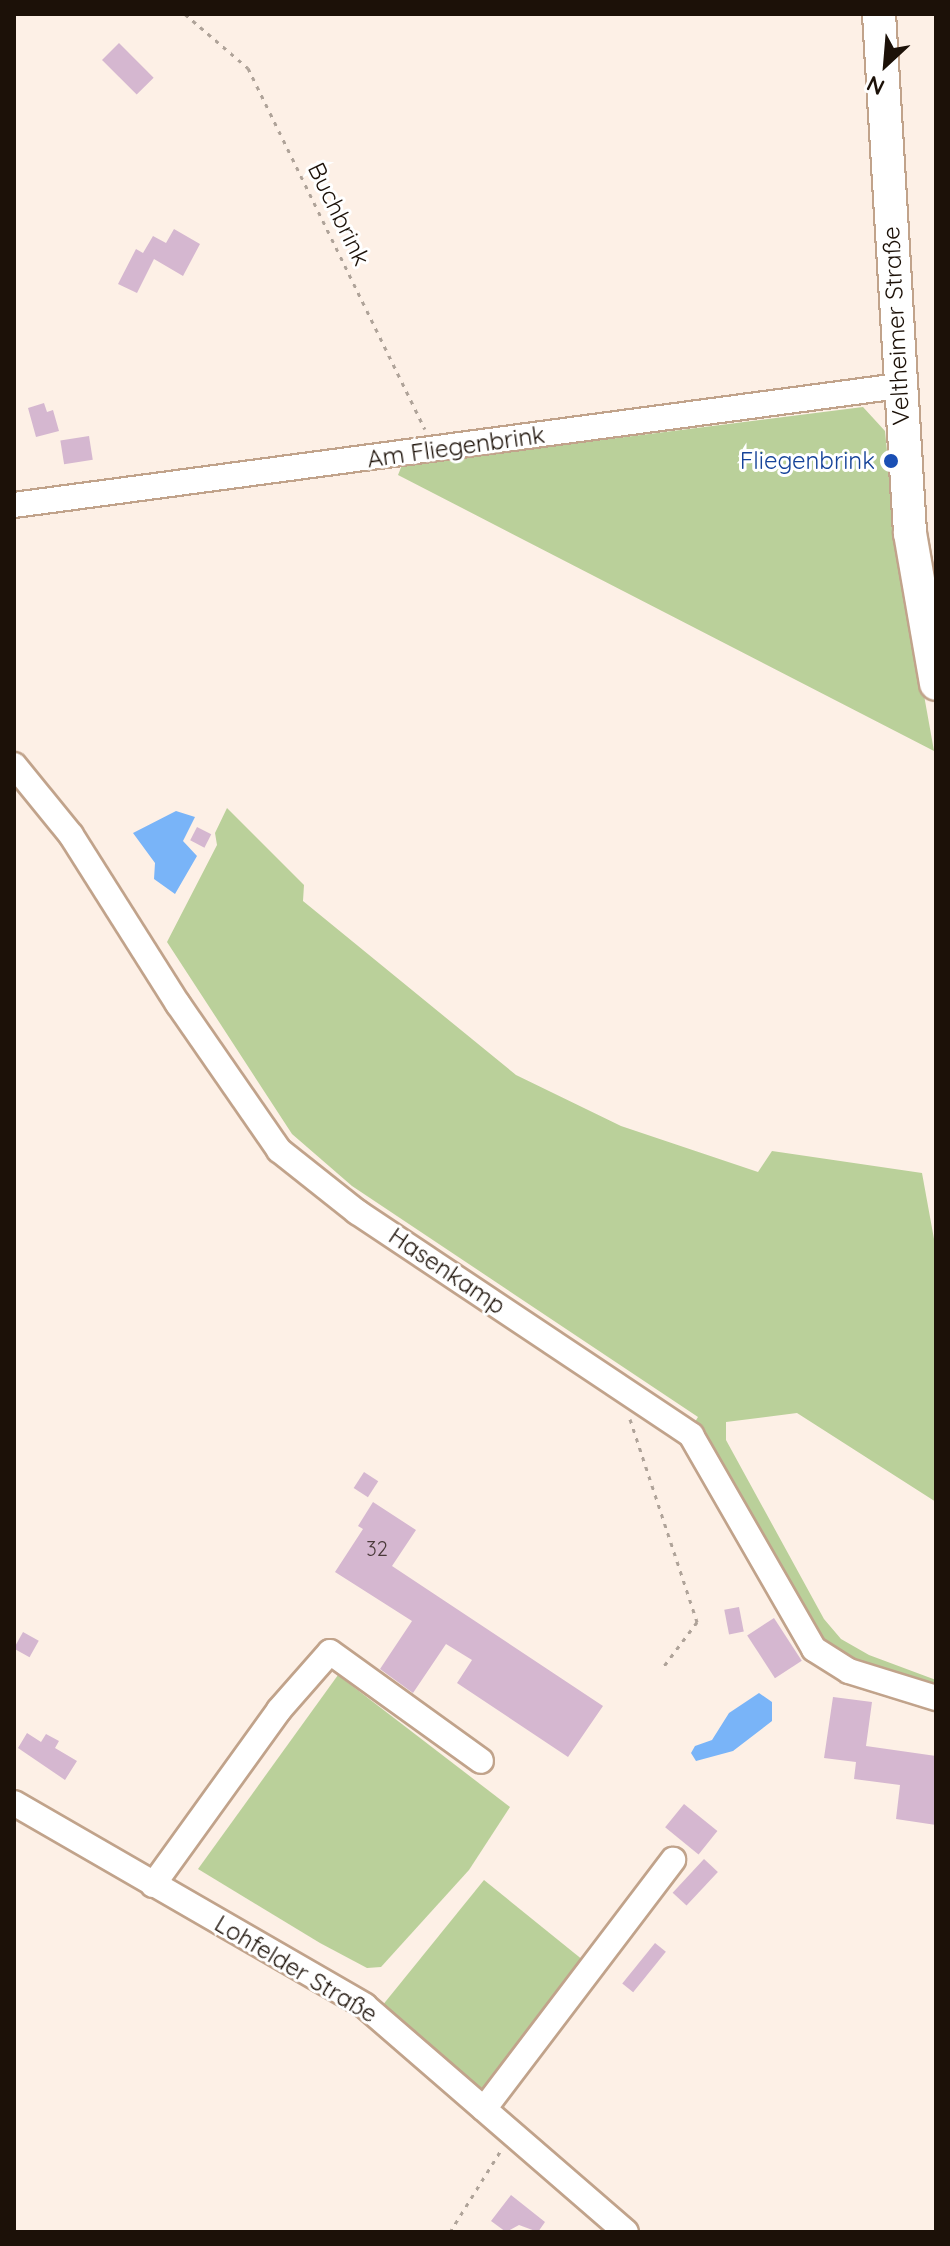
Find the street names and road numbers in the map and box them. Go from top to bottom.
street label: Buchbrink [302,158,376,270]
street label: Veltheimer Straße [876,226,916,426]
street label: Am Fliegenbrink [365,420,547,474]
street label: Hasenkamp [383,1222,511,1320]
street label: Lohfelder Straße [209,1909,383,2029]

